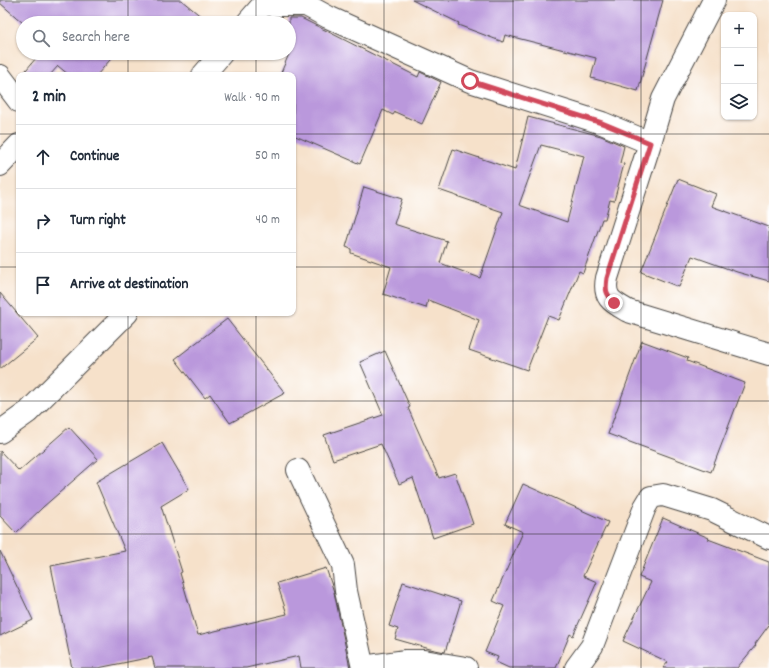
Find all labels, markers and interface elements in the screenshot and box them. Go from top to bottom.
map controls [721,12,757,120]
button: + [721,12,757,48]
search box [16,16,296,60]
icon: search [30,27,52,49]
text: Search here [62,27,130,49]
button: − [721,48,757,84]
route start [461,72,479,90]
button: layers [721,84,757,120]
text: 2 min [32,86,66,110]
text: Walk · 90 m [224,89,280,108]
icon: ahead [32,146,54,168]
text: Continue [70,146,119,168]
text: 50 m [255,147,280,166]
icon: right [32,210,54,232]
text: Turn right [70,210,126,232]
text: 40 m [256,211,280,230]
icon: arrive [32,274,54,296]
text: Arrive at destination [70,274,188,296]
route end [605,294,623,312]

